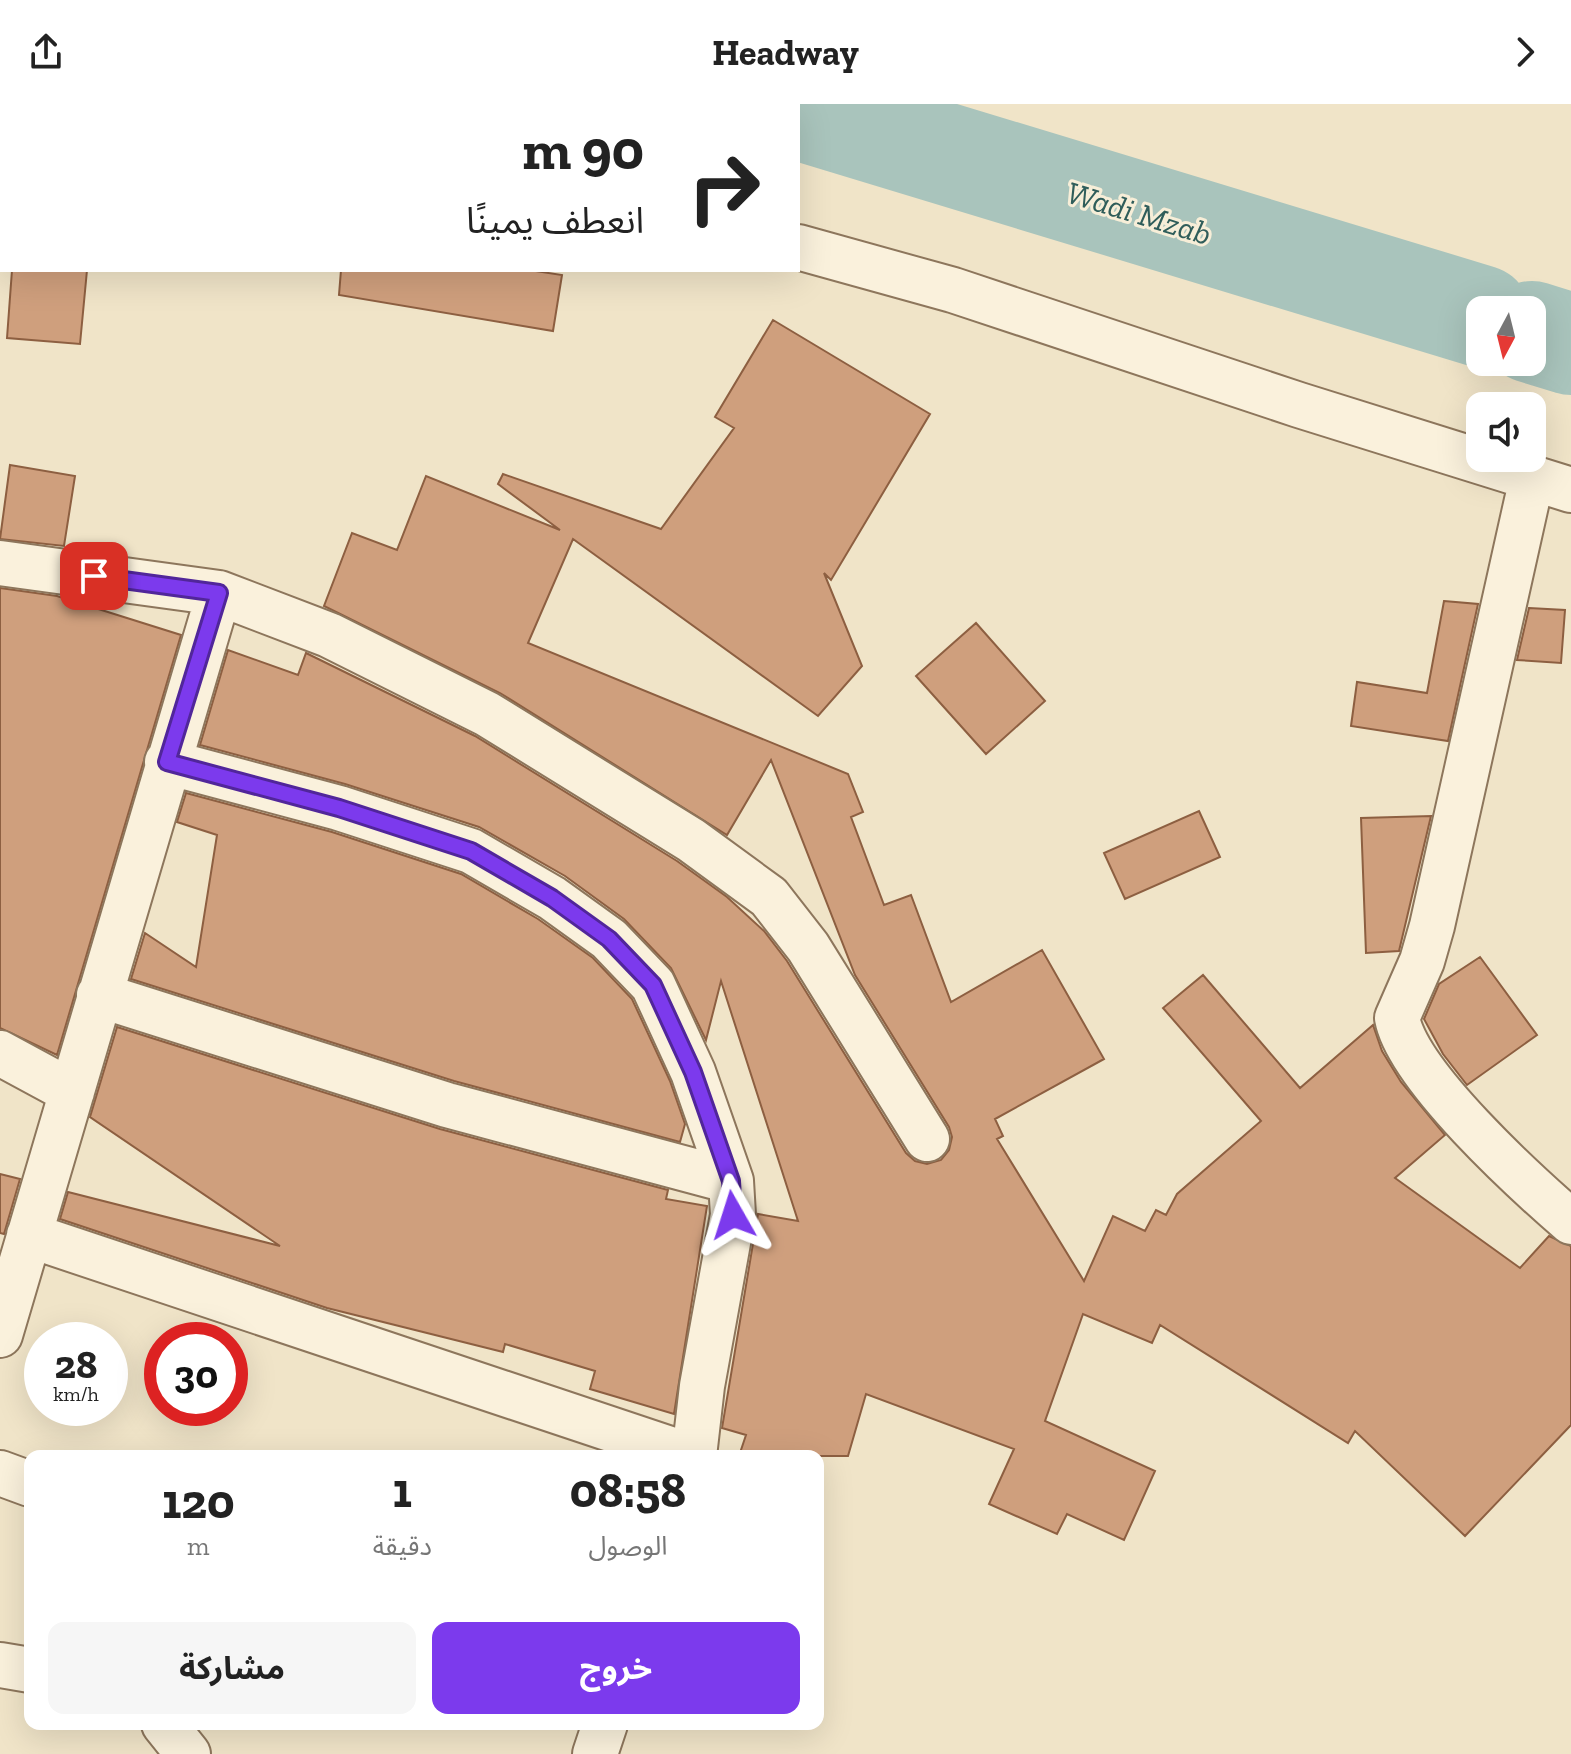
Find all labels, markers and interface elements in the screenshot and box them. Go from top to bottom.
icon: share [24,30,68,74]
icon: forward [1503,30,1547,74]
text: Headway [712,31,859,74]
text: 90 m [522,116,644,183]
icon: right [672,136,776,240]
water label: Wadi Mzab [1062,173,1216,253]
text: انعطف يمينًا [466,199,644,242]
north arrow [1466,296,1546,376]
map controls [1466,296,1546,472]
button: sound [1466,392,1546,472]
pin [60,542,128,610]
icon: arrive [72,554,116,598]
position arrow [691,1173,775,1257]
speed limit sign: 30 [144,1322,248,1426]
text: 28 [54,1340,98,1388]
text: km/h [53,1382,99,1406]
text: 1 [393,1462,412,1519]
text: 08:58 [570,1462,686,1519]
text: 120 [162,1473,235,1530]
text: m [187,1530,210,1562]
text: دقيقة [373,1530,432,1562]
text: الوصول [588,1530,667,1562]
button: مشاركة [48,1622,416,1714]
button: خروج [432,1622,800,1714]

